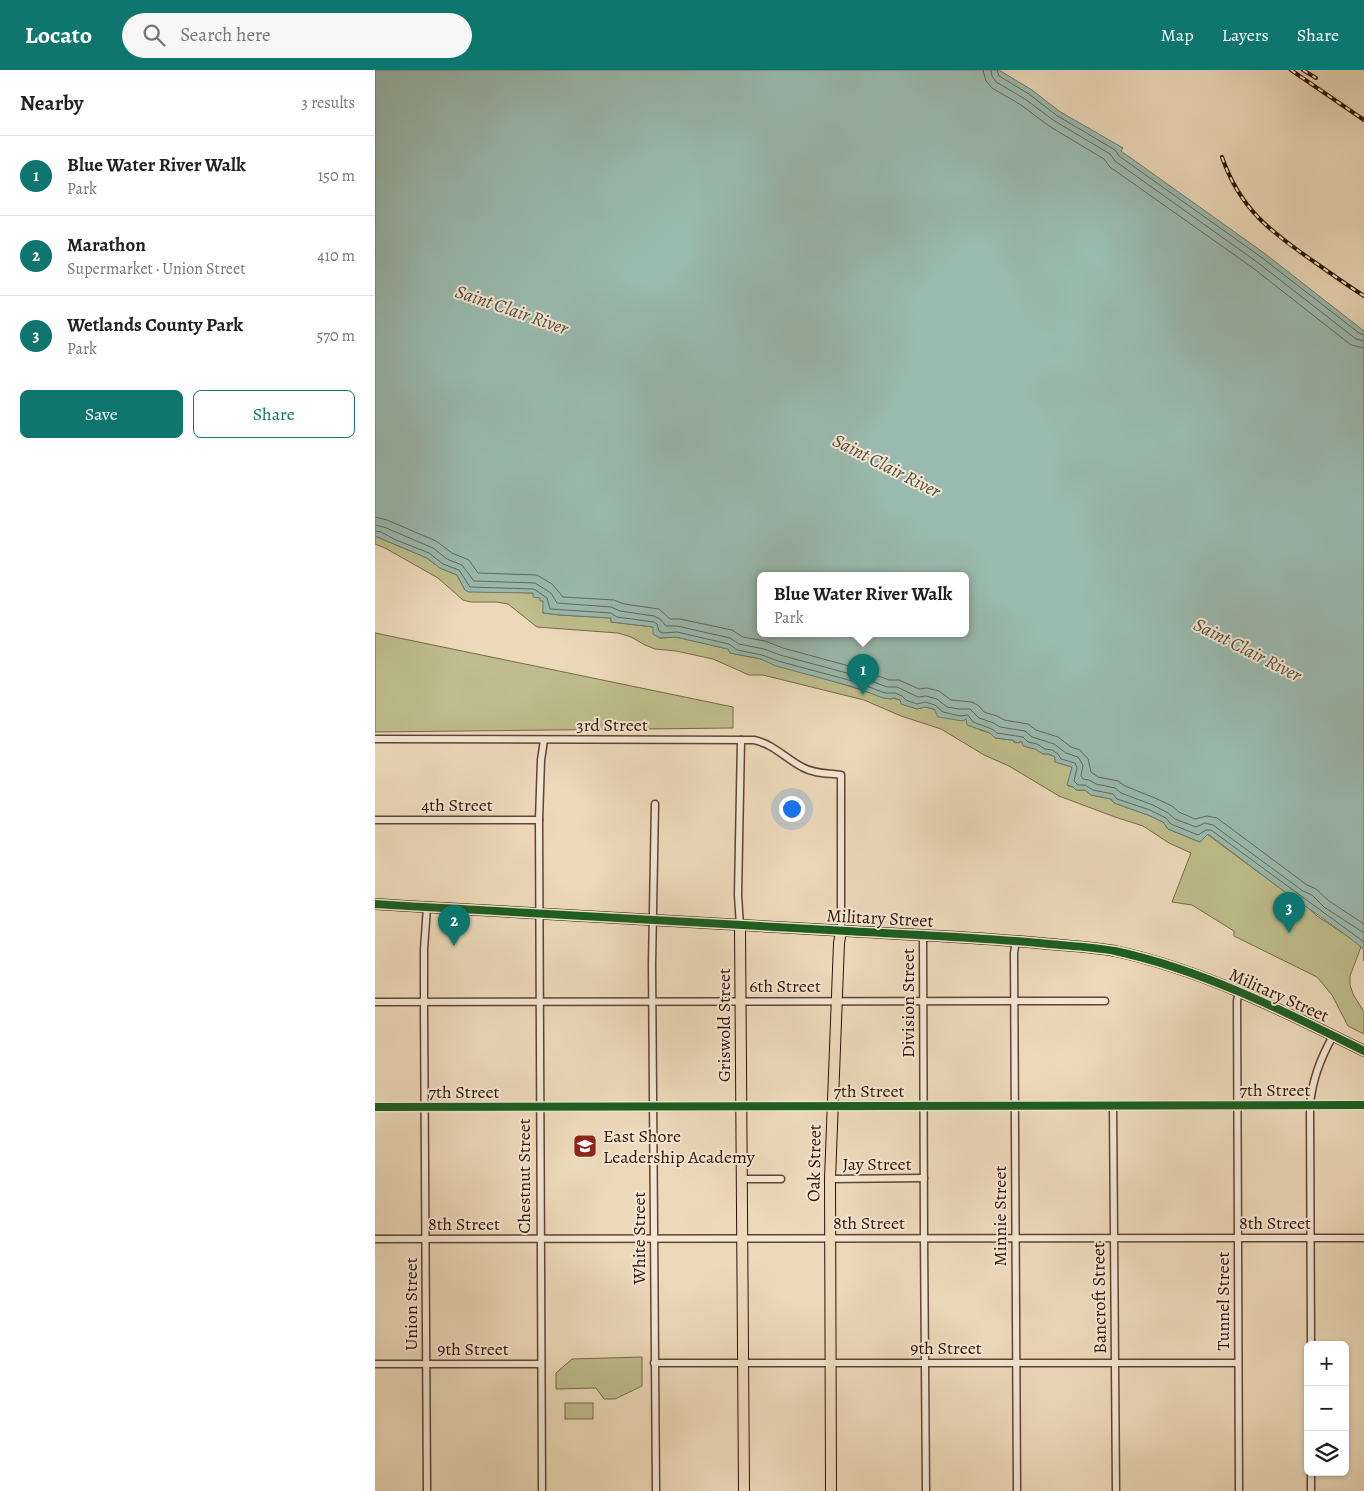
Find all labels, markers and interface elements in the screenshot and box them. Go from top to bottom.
search box [122,13,472,58]
text: Locato [25,19,92,51]
icon: search [140,21,168,49]
text: Search here [180,22,271,48]
text: Map [1161,23,1194,47]
text: Layers [1222,23,1269,47]
text: Share [1297,23,1339,47]
text: Nearby [20,89,83,117]
text: 3 results [301,92,355,114]
text: Blue Water River Walk [67,152,246,178]
text: 1 [33,165,39,187]
text: 150 m [318,165,355,187]
text: Park [67,178,97,200]
text: Marathon [67,232,146,258]
text: 2 [32,245,40,267]
text: 410 m [317,245,355,267]
text: Supermarket · Union Street [67,258,245,280]
water label: Saint Clair River [452,278,573,342]
text: Wetlands County Park [67,312,243,338]
text: 3 [33,325,39,347]
text: 570 m [316,325,355,347]
text: Park [67,338,97,360]
button: Save [20,390,183,438]
button: Share [193,390,355,438]
water label: Saint Clair River [828,428,946,505]
popup [757,572,969,637]
text: Blue Water River Walk [774,581,952,607]
text: Park [774,607,804,629]
water label: Saint Clair River [1189,612,1307,689]
pin: 1 [847,654,879,695]
street label: 3rd Street [576,713,648,737]
street label: 4th Street [421,793,493,817]
your location [779,796,805,822]
pin: 3 [1273,892,1305,933]
street label: Military Street [826,903,934,933]
pin: 2 [438,905,470,946]
street label: Division Street [896,948,920,1058]
street label: Military Street [1225,962,1333,1028]
street label: Griswold Street [712,968,736,1082]
street label: 6th Street [749,974,821,998]
street label: 7th Street [1240,1078,1311,1102]
street label: 7th Street [834,1079,905,1103]
street label: 7th Street [429,1080,500,1104]
street label: Chestnut Street [512,1118,536,1234]
place label: East Shore Leadership Academy [603,1124,756,1169]
street label: Oak Street [801,1124,827,1202]
school or university icon: East Shore Leadership Academy [572,1133,598,1159]
street label: Jay Street [842,1152,912,1176]
street label: Minnie Street [988,1166,1012,1266]
street label: White Street [627,1191,651,1286]
street label: 8th Street [833,1211,905,1235]
street label: 8th Street [1239,1211,1311,1235]
street label: 8th Street [428,1212,500,1236]
street label: Bancroft Street [1086,1242,1112,1354]
street label: Tunnel Street [1211,1251,1235,1351]
street label: Union Street [399,1257,423,1351]
street label: 9th Street [910,1336,982,1360]
street label: 9th Street [437,1337,509,1361]
map controls [1304,1341,1349,1476]
button: + [1304,1341,1349,1386]
button: − [1304,1386,1349,1431]
button: layers [1304,1431,1349,1476]

